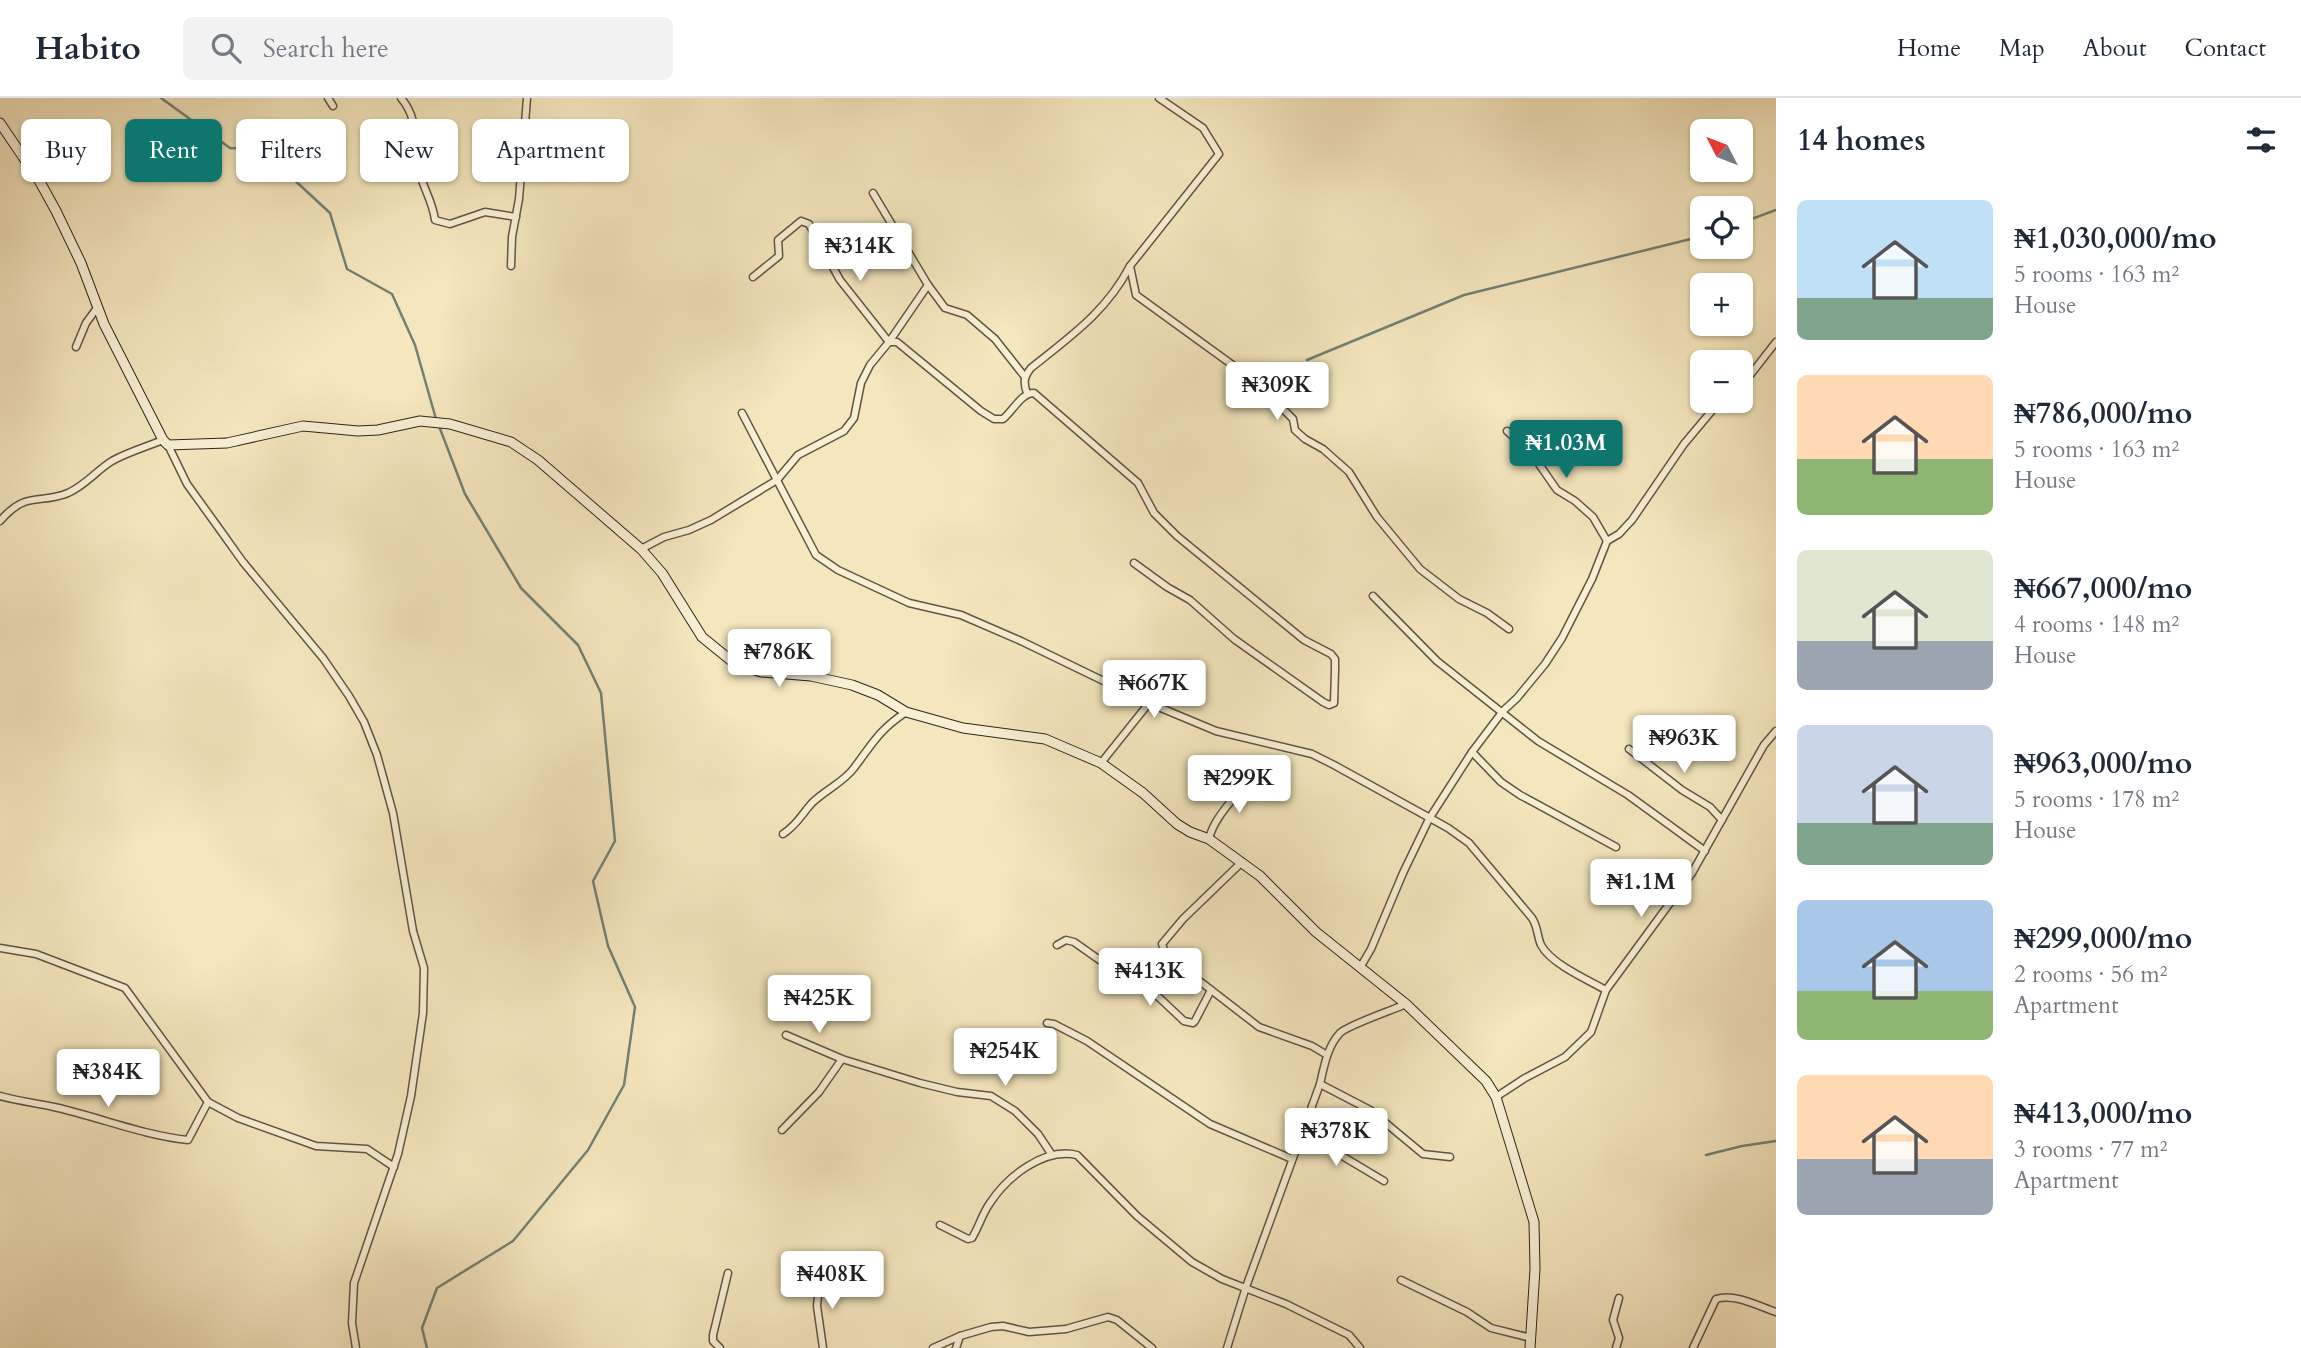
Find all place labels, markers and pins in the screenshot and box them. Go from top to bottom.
pin: ₦314K [811,223,909,283]
pin: ₦309K [1228,362,1326,422]
pin: ₦1.03M [1509,420,1623,480]
pin: ₦786K [730,630,828,689]
pin: ₦667K [1105,660,1203,720]
pin: ₦963K [1635,716,1733,775]
pin: ₦299K [1190,756,1288,815]
pin: ₦1.1M [1592,860,1690,919]
pin: ₦413K [1101,948,1199,1008]
pin: ₦425K [770,976,868,1035]
pin: ₦254K [956,1028,1054,1088]
pin: ₦384K [59,1049,157,1109]
pin: ₦378K [1287,1108,1385,1168]
pin: ₦408K [783,1252,881,1311]

